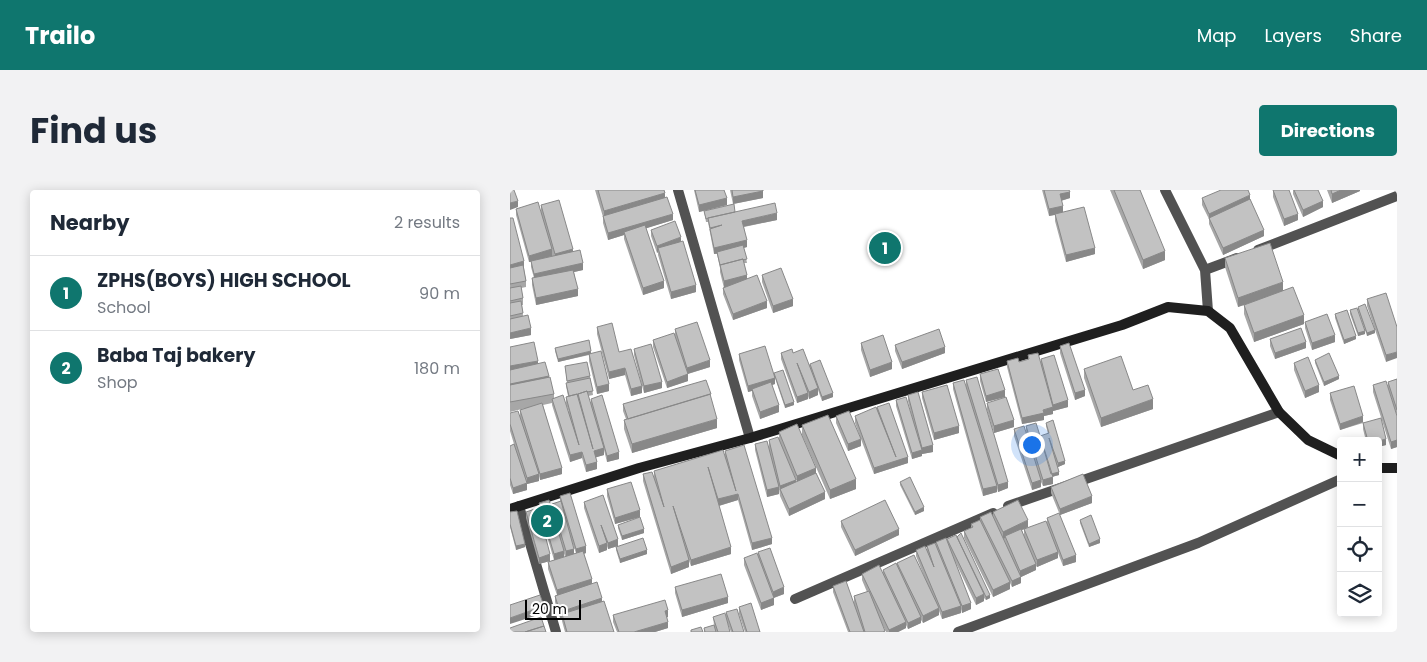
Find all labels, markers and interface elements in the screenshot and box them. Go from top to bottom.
text: Trailo [25,19,95,52]
text: Map [1197,23,1237,48]
text: Layers [1265,23,1322,48]
text: Share [1350,23,1402,48]
button: Directions [1259,105,1397,156]
text: Find us [30,106,157,155]
text: Nearby [50,208,130,237]
text: 2 results [394,211,460,234]
pin: 1 [869,229,901,267]
text: ZPHS(BOYS) HIGH SCHOOL [97,267,351,294]
text: 1 [63,282,69,305]
text: 90 m [419,282,460,305]
text: School [97,296,151,319]
text: Baba Taj bakery [97,342,255,369]
text: 2 [61,357,71,380]
text: 180 m [414,357,460,380]
text: Shop [97,371,138,394]
your location [1019,432,1045,458]
map controls [1337,437,1382,617]
button: + [1337,437,1382,482]
button: − [1337,482,1382,527]
pin: 2 [531,502,563,540]
button: locate [1337,527,1382,572]
button: layers [1337,572,1382,617]
scale bar [525,597,581,620]
text: 20 m [532,599,567,619]

